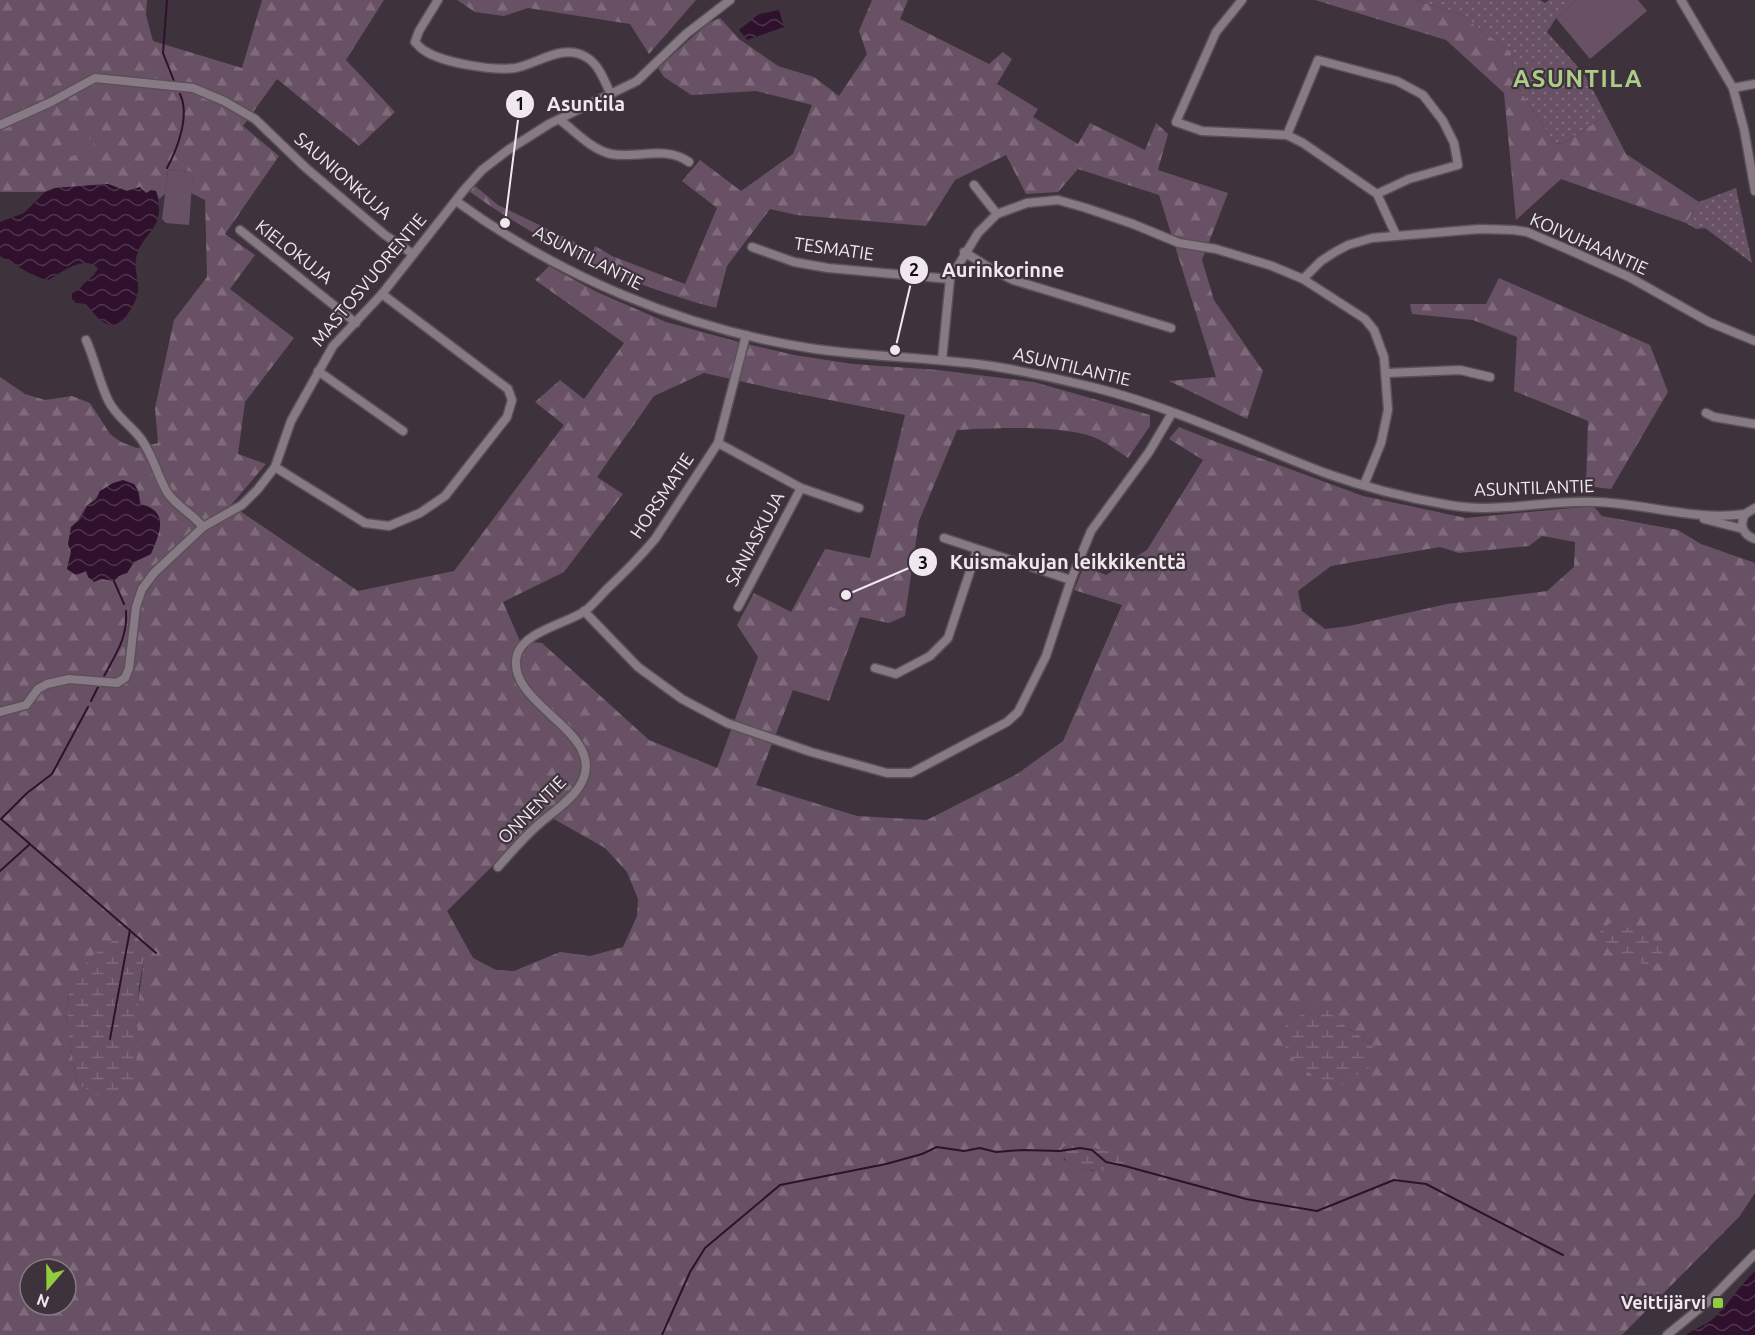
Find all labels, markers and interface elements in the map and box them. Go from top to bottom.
district label: ASUNTILA [1513,65,1643,92]
callout: Asuntila [505,85,638,123]
text: Asuntila [547,92,625,115]
text: 1 [515,93,525,113]
street label: SAUNIONKUJA [291,128,396,223]
street label: KOIVUHAANTIE [1527,208,1651,278]
street label: MASTOSVUORENTIE [307,209,429,350]
street label: KIELOKUJA [252,215,337,288]
street label: ASUNTILANTIE [530,221,647,293]
street label: TESMATIE [793,232,875,264]
callout: Aurinkorinne [899,251,1076,289]
text: Aurinkorinne [942,258,1064,281]
text: 2 [909,259,919,279]
street label: ASUNTILANTIE [1011,343,1133,389]
street label: HORSMATIE [625,449,697,542]
street label: ASUNTILANTIE [1474,475,1594,499]
street label: SANIASKUJA [721,488,787,589]
callout: Kuismakujan leikkikenttä [908,543,1198,581]
text: Kuismakujan leikkikenttä [950,550,1186,573]
text: 3 [918,552,928,572]
street label: ONNENTIE [493,771,569,847]
north arrow [18,1257,78,1317]
text: N [34,1291,52,1312]
place label: Veittijärvi [1621,1292,1706,1312]
marker: Veittijärvi [1711,1296,1725,1310]

